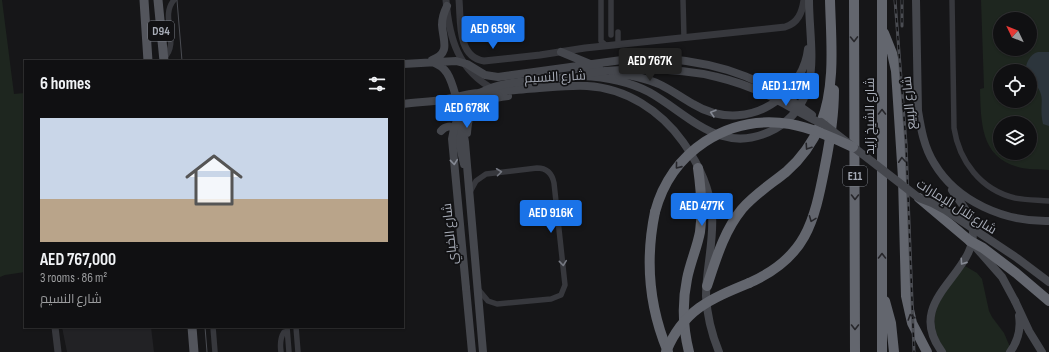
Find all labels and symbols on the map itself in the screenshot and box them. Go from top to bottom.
north arrow [993,12,1037,56]
pin: AED 659K [452,16,534,50]
road number: D94 [148,21,174,41]
one-way arrow [850,36,858,42]
pin: AED 767K [609,48,691,82]
street label: شارع النسيم [524,67,586,88]
pin: AED 1.17M [740,73,832,107]
street label: شارع الربيع [899,75,919,130]
street label: شارع الشيخ زايد [862,78,878,154]
pin: AED 678K [426,95,508,129]
one-way arrow [710,109,716,117]
one-way arrow [878,109,886,115]
one-way arrow [805,143,813,150]
one-way arrow [898,157,907,163]
one-way arrow [449,159,458,165]
one-way arrow [675,162,682,169]
road number: E11 [843,166,867,186]
one-way arrow [496,168,502,177]
street label: شارع تلال الإمارات [913,176,999,238]
pin: AED 477K [661,193,743,227]
one-way arrow [851,194,859,200]
pin: AED 916K [510,200,592,234]
street label: شارع الخياي [439,202,463,265]
one-way arrow [809,215,817,222]
one-way arrow [878,253,886,259]
one-way arrow [960,258,968,265]
one-way arrow [558,260,567,266]
one-way arrow [907,314,916,321]
one-way arrow [851,324,859,330]

